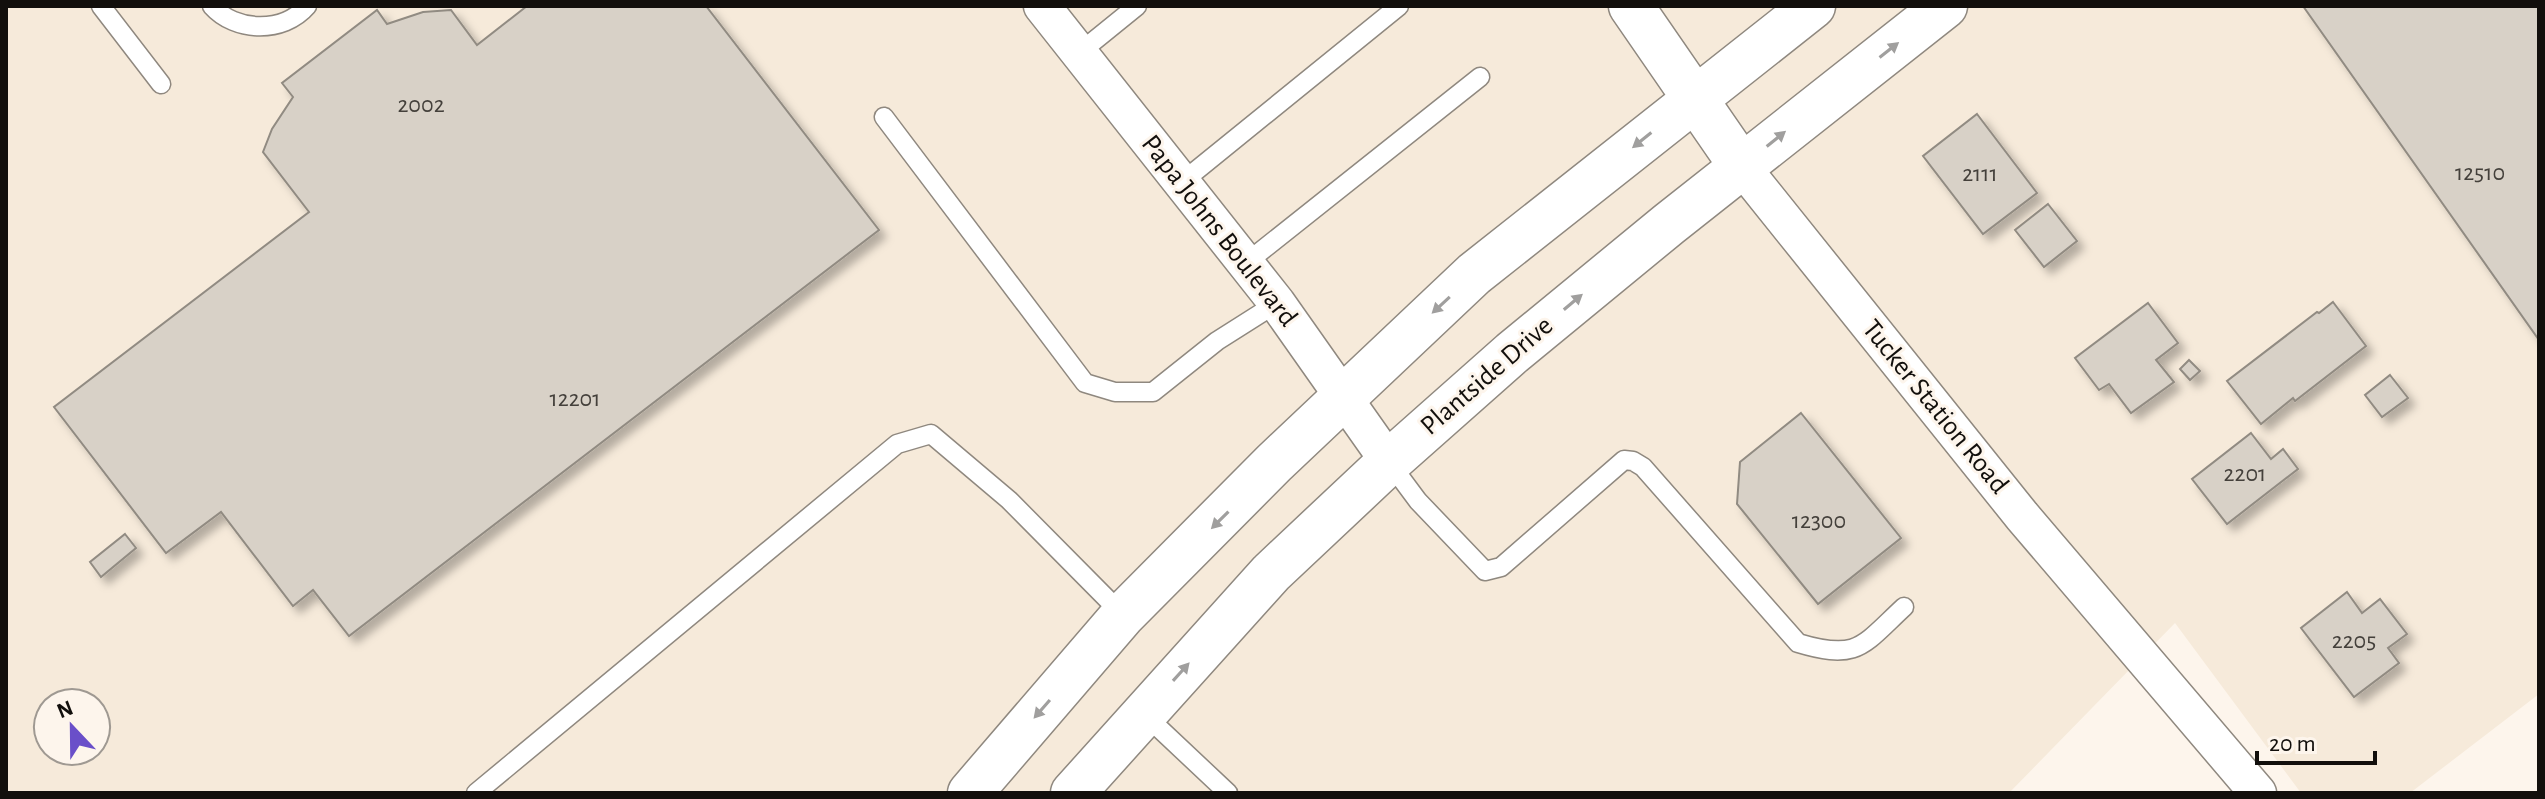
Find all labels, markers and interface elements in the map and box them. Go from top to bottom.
one-way arrow [1879,42,1899,59]
house number: 2002 [397,93,445,117]
street label: Papa Johns Boulevard [1136,130,1302,332]
one-way arrow [1632,131,1652,148]
one-way arrow [1766,131,1786,148]
house number: 12510 [2455,161,2505,185]
house number: 2111 [1962,162,1998,186]
one-way arrow [1563,294,1583,311]
one-way arrow [1432,296,1451,314]
street label: Plantside Drive [1416,311,1558,441]
street label: Tucker Station Road [1857,315,2013,499]
house number: 12201 [549,387,601,411]
house number: 2201 [2224,462,2266,486]
house number: 12300 [1792,509,1846,533]
one-way arrow [1211,510,1230,528]
house number: 2205 [2332,629,2376,653]
one-way arrow [1171,663,1189,682]
north arrow [32,687,112,767]
text: N [54,696,76,722]
one-way arrow [1034,698,1051,718]
scale bar [2257,715,2375,765]
text: 20 m [2269,732,2316,756]

